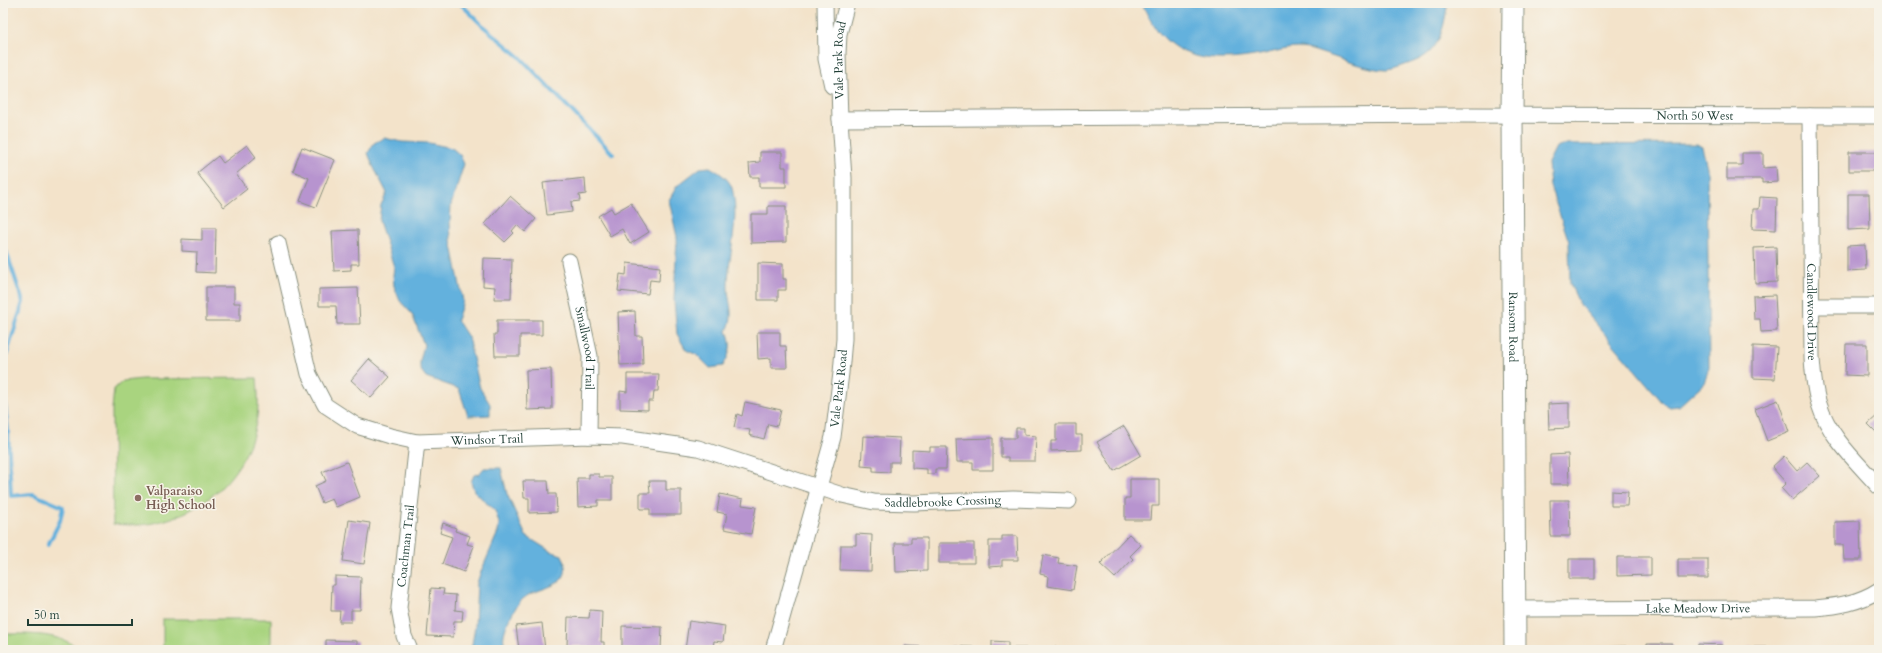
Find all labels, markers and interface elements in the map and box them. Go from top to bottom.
street label: Vale Park Road [830,19,850,100]
street label: North 50 West [1657,107,1734,124]
street label: Candlewood Drive [1803,263,1820,361]
street label: Ransom Road [1505,292,1521,363]
street label: Smallwood Trail [571,305,598,390]
street label: Vale Park Road [826,348,851,429]
street label: Windsor Trail [449,430,524,449]
place label: Valparaiso High School [146,483,216,513]
street label: Saddlebrooke Crossing [884,491,1002,511]
marker: Valparaiso High School [133,493,143,503]
street label: Coachman Trail [393,504,418,588]
street label: Lake Meadow Drive [1646,600,1750,617]
scale bar [28,601,132,627]
text: 50 m [34,607,61,623]

